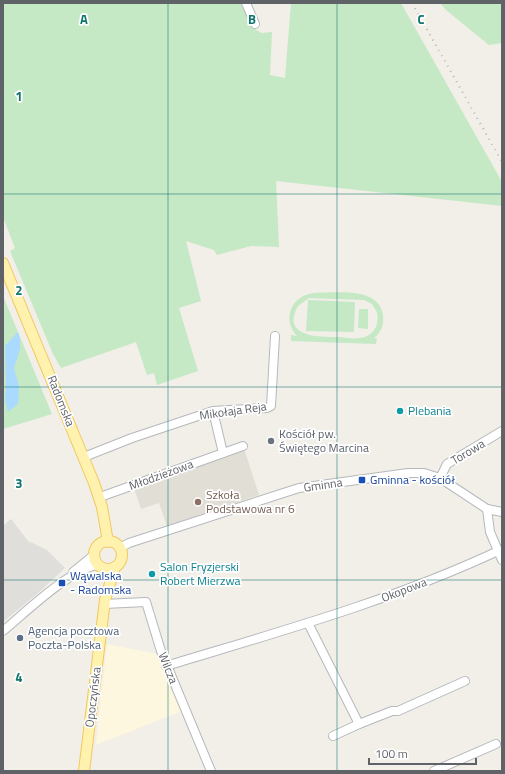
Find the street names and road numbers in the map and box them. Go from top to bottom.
street label: Radomska [43,372,80,429]
street label: Mikołaja Reja [198,396,268,425]
street label: Torowa [447,434,488,469]
street label: Młodzieżowa [126,454,196,495]
street label: Gminna [302,472,344,497]
street label: Okopowa [378,572,429,607]
street label: Wilcza [154,649,183,687]
street label: Opoczyńska [79,666,106,728]

